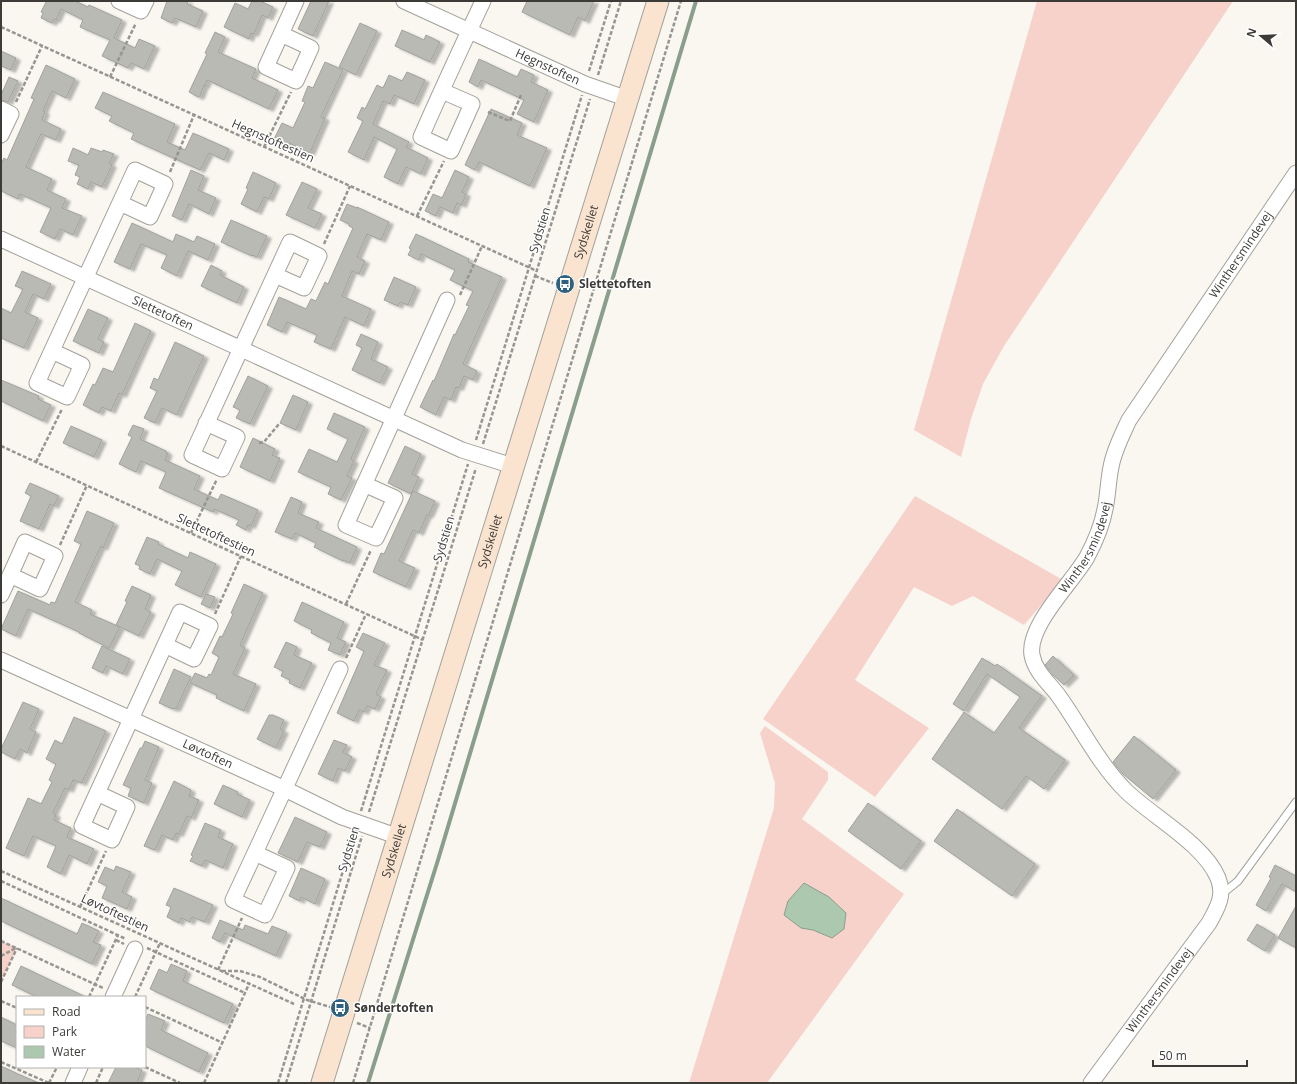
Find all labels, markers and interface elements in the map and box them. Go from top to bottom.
north arrow [1241,16,1281,56]
text: N [1243,26,1260,39]
street label: Hegnstoften [513,44,583,89]
street label: Hegnstoftestien [229,115,317,166]
street label: Sydskellet [569,203,602,261]
street label: Sydstien [525,205,555,255]
street label: Winthersmindevej [1205,207,1276,301]
bus stop icon: Slettetoften [554,273,576,295]
place label: Slettetoften [579,275,651,292]
street label: Slettetoften [130,291,196,334]
street label: Winthersmindevej [1055,500,1114,596]
street label: Slettetoftestien [174,509,258,560]
street label: Sydskellet [473,512,506,571]
street label: Sydstien [429,514,459,564]
street label: Løvtoften [180,735,236,772]
street label: Sydskellet [377,822,410,880]
street label: Sydstien [334,824,364,874]
street label: Løvtoftestien [78,889,152,936]
street label: Winthersmindevej [1122,944,1196,1036]
legend [16,996,146,1068]
bus stop icon: Søndertoften [329,997,351,1019]
place label: Søndertoften [354,999,434,1016]
text: Road [52,1003,81,1020]
text: Park [52,1023,78,1040]
scale bar [1153,1042,1247,1068]
text: Water [52,1043,86,1060]
text: 50 m [1159,1047,1187,1064]

